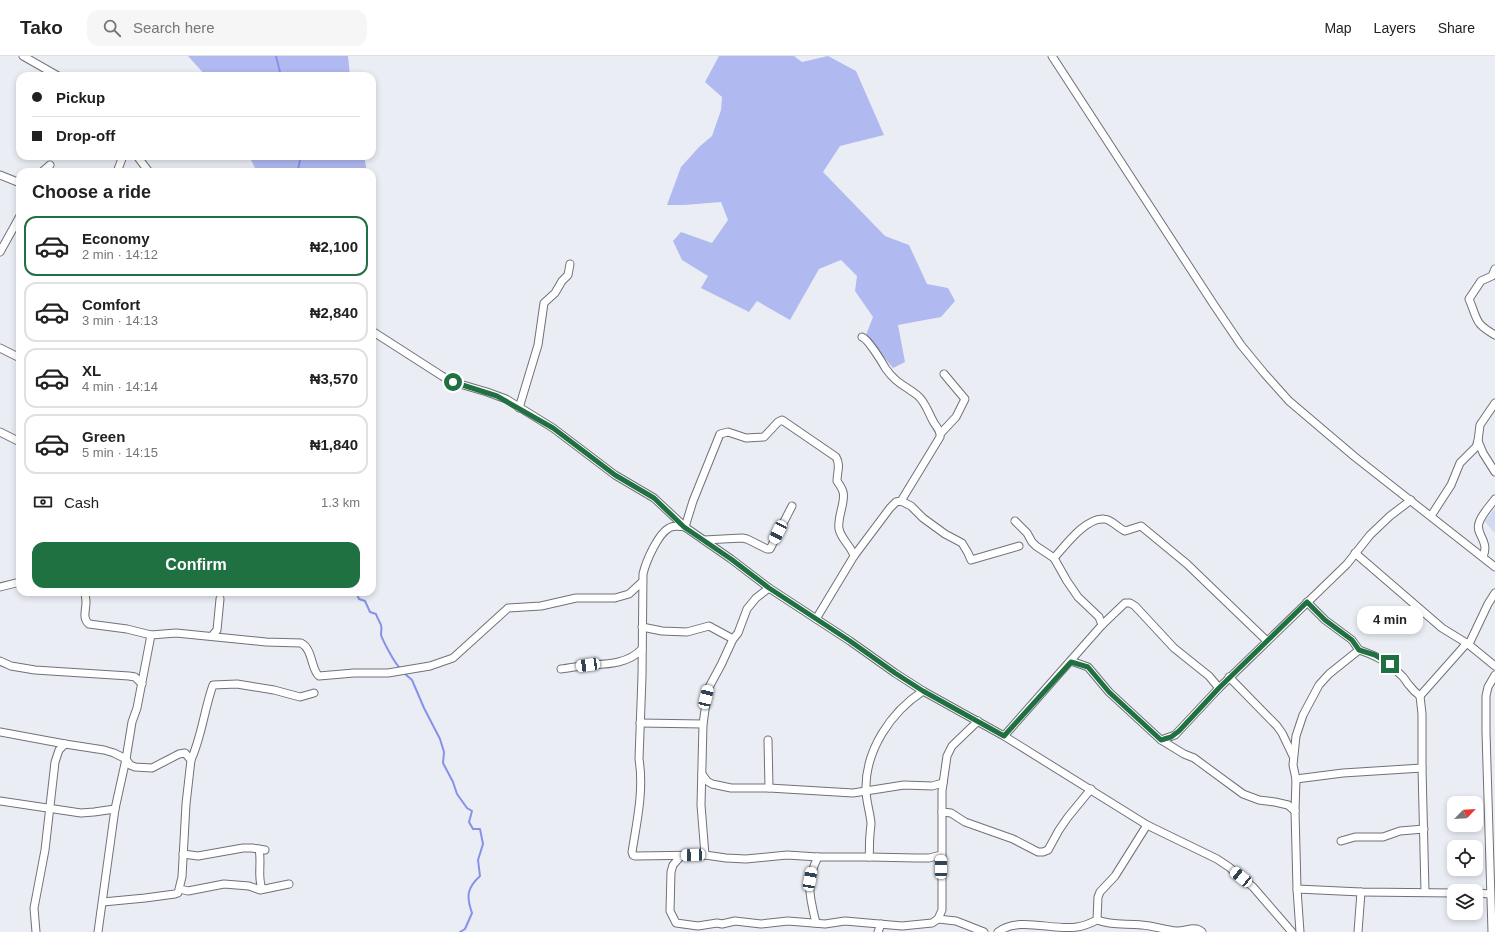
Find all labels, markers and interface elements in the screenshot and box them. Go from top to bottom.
search box [87,10,367,46]
text: Tako [20,17,63,38]
icon: search [101,17,123,39]
text: Search here [133,19,215,36]
text: Map [1324,20,1352,36]
text: Layers [1374,20,1416,36]
text: Share [1438,20,1475,36]
text: Pickup [56,89,105,106]
text: Drop-off [56,127,115,144]
text: Choose a ride [32,182,151,202]
icon: car [34,228,70,264]
text: Economy [82,230,150,247]
text: ₦2,100 [310,238,358,255]
text: 2 min · 14:12 [82,247,158,262]
icon: car [34,294,70,330]
text: Comfort [82,296,140,313]
text: ₦2,840 [310,304,358,321]
text: 3 min · 14:13 [82,313,158,328]
icon: car [34,360,70,396]
text: XL [82,362,101,379]
text: ₦3,570 [310,370,358,387]
route start [444,373,462,391]
text: 4 min · 14:14 [82,379,158,394]
icon: car [34,426,70,462]
text: Green [82,428,125,445]
text: ₦1,840 [310,436,358,453]
text: 5 min · 14:15 [82,445,158,460]
icon: cash [32,491,54,513]
text: Cash [64,494,99,511]
text: 1.3 km [321,495,360,510]
car [767,519,789,545]
button: Confirm [32,542,360,588]
callout: 4 min [1357,606,1423,634]
text: 4 min [1373,612,1407,627]
route end [1381,655,1399,673]
car [575,657,601,673]
car [697,684,715,710]
north arrow [1447,796,1483,832]
map controls [1447,796,1483,920]
button: locate [1447,840,1483,876]
car [681,849,705,861]
car [935,855,947,879]
car [1228,865,1254,889]
car [802,866,818,892]
button: layers [1447,884,1483,920]

